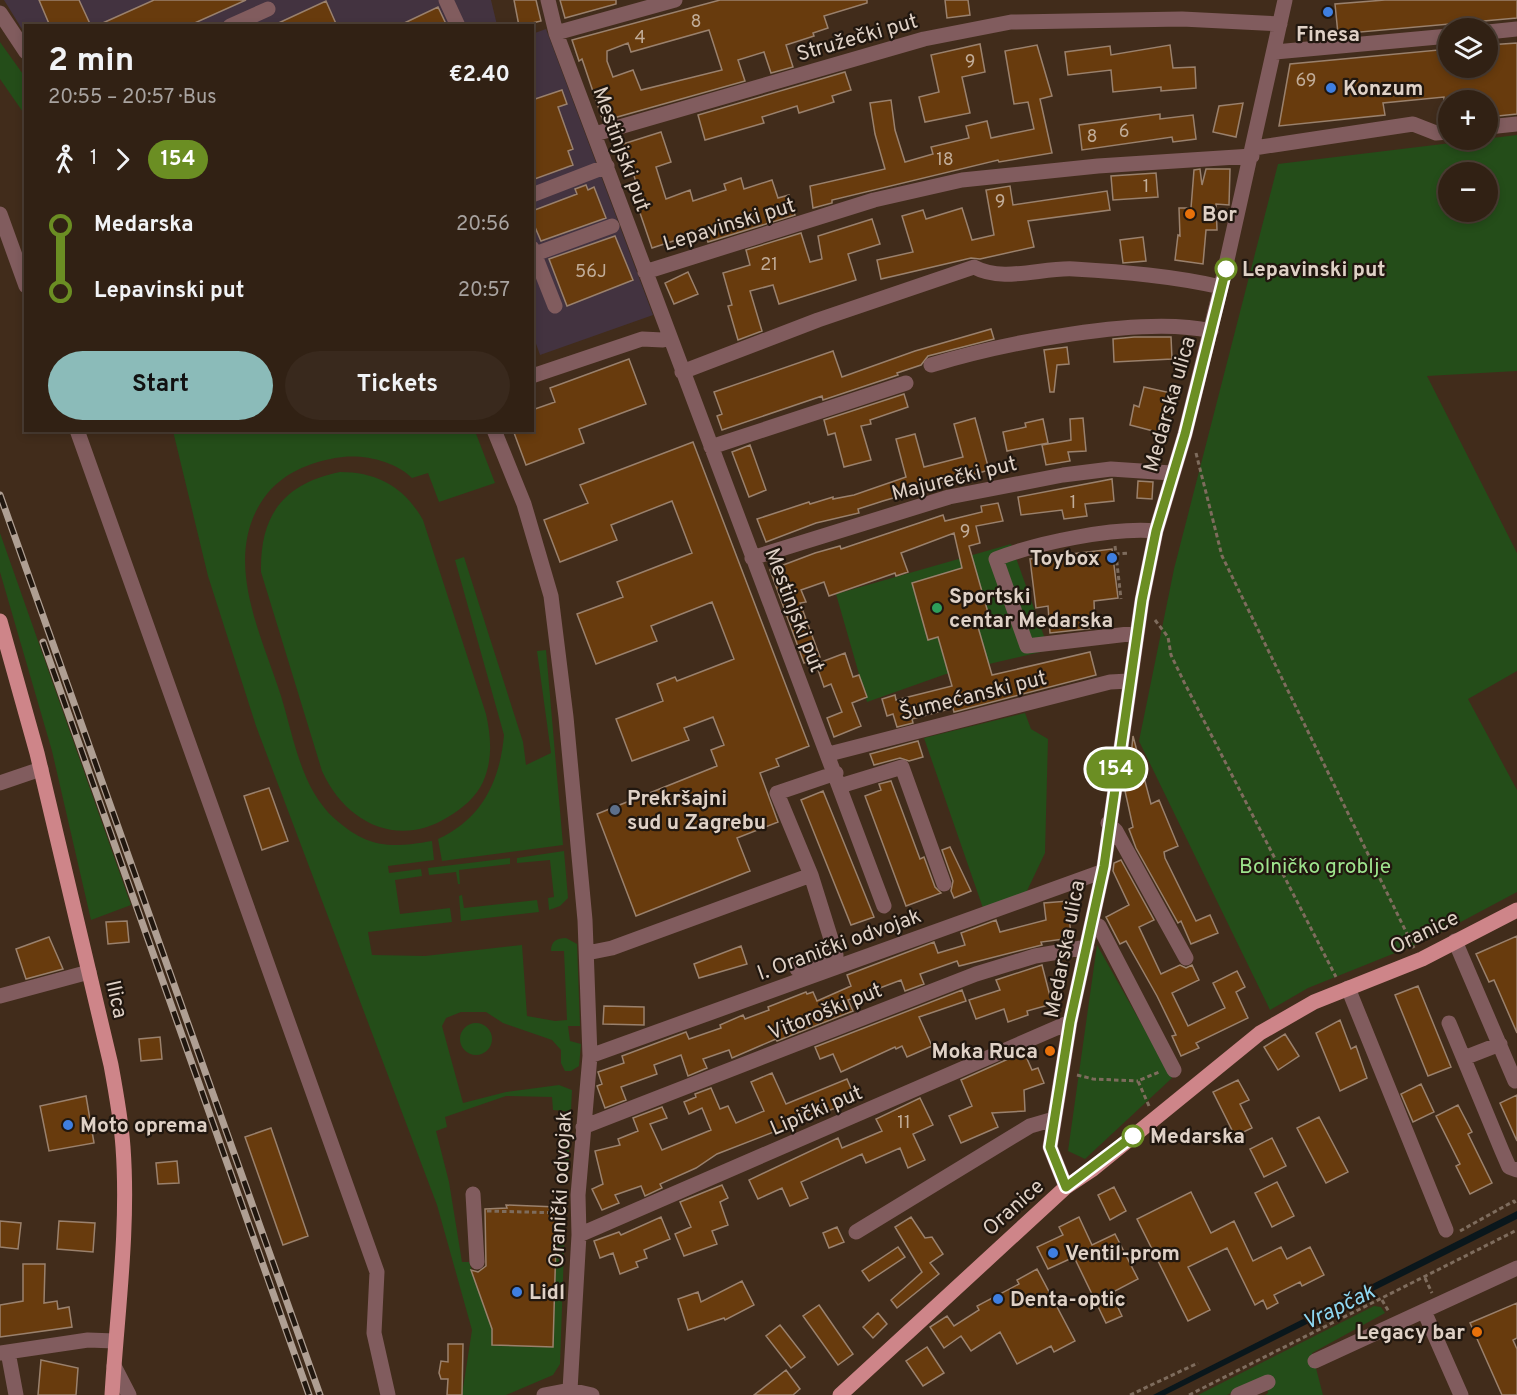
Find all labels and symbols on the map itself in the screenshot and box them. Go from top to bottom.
marker: Finesa [1321,5,1335,19]
street label: Stružečki put [794,8,921,69]
house number: 8 [691,11,702,34]
place label: Finesa [1296,22,1360,49]
house number: 4 [634,27,646,50]
house number: 9 [965,51,975,74]
house number: 69 [1296,70,1316,93]
place label: Konzum [1343,76,1423,103]
marker: Konzum [1324,81,1338,95]
street label: Mestinjski put [585,83,656,216]
house number: 6 [1119,121,1129,144]
house number: 8 [1087,126,1098,149]
house number: 18 [936,149,954,172]
house number: 1 [1143,176,1149,199]
house number: 9 [995,191,1005,214]
street label: Lepavinski put [660,192,799,258]
place label: Bor [1202,202,1237,229]
marker: Bor [1183,207,1197,221]
house number: 21 [760,254,778,277]
place label: Lepavinski put [1242,257,1386,284]
marker: Lepavinski put [1215,258,1237,280]
house number: 56J [575,261,607,284]
street label: Medarska ulica [1138,333,1203,475]
street label: Majurečki put [889,451,1020,508]
house number: 1 [1070,492,1076,515]
house number: 9 [960,521,970,544]
street label: Mestinjski put [757,544,830,677]
place label: Toybox [1030,546,1100,573]
marker: Toybox [1105,551,1119,565]
place label: Sportski centar Medarska [949,584,1113,635]
marker: Sportski centar Medarska [930,601,944,615]
street label: Šumećanski put [897,664,1050,728]
line badge: 154 [1082,750,1150,788]
place label: Prekršajni sud u Zagrebu [627,786,766,837]
marker: Prekršajni sud u Zagrebu [608,803,622,817]
park label: Bolničko groblje [1239,854,1391,881]
street label: Medarska ulica [1039,878,1092,1021]
street label: I. Oranički odvojak [754,903,925,988]
street label: Oranice [1386,905,1464,962]
street label: Vitoroški put [765,977,886,1047]
street label: Ilica [98,978,133,1021]
place label: Moka Ruca [931,1039,1038,1066]
marker: Moka Ruca [1043,1044,1057,1058]
street label: Lipički put [766,1080,867,1143]
street label: Oranički odvojak [544,1110,579,1268]
house number: 11 [897,1112,911,1135]
place label: Moto oprema [80,1113,208,1140]
marker: Moto oprema [61,1118,75,1132]
place label: Medarska [1150,1124,1245,1151]
marker: Medarska [1122,1125,1144,1147]
street label: Oranice [978,1173,1050,1243]
place label: Ventil-prom [1065,1241,1180,1268]
marker: Ventil-prom [1046,1246,1060,1260]
water label: Vrapčak [1299,1279,1380,1337]
place label: Lidl [529,1280,565,1307]
marker: Lidl [510,1285,524,1299]
place label: Denta-optic [1010,1287,1126,1314]
marker: Denta-optic [991,1292,1005,1306]
place label: Legacy bar [1356,1320,1465,1347]
marker: Legacy bar [1470,1325,1484,1339]

